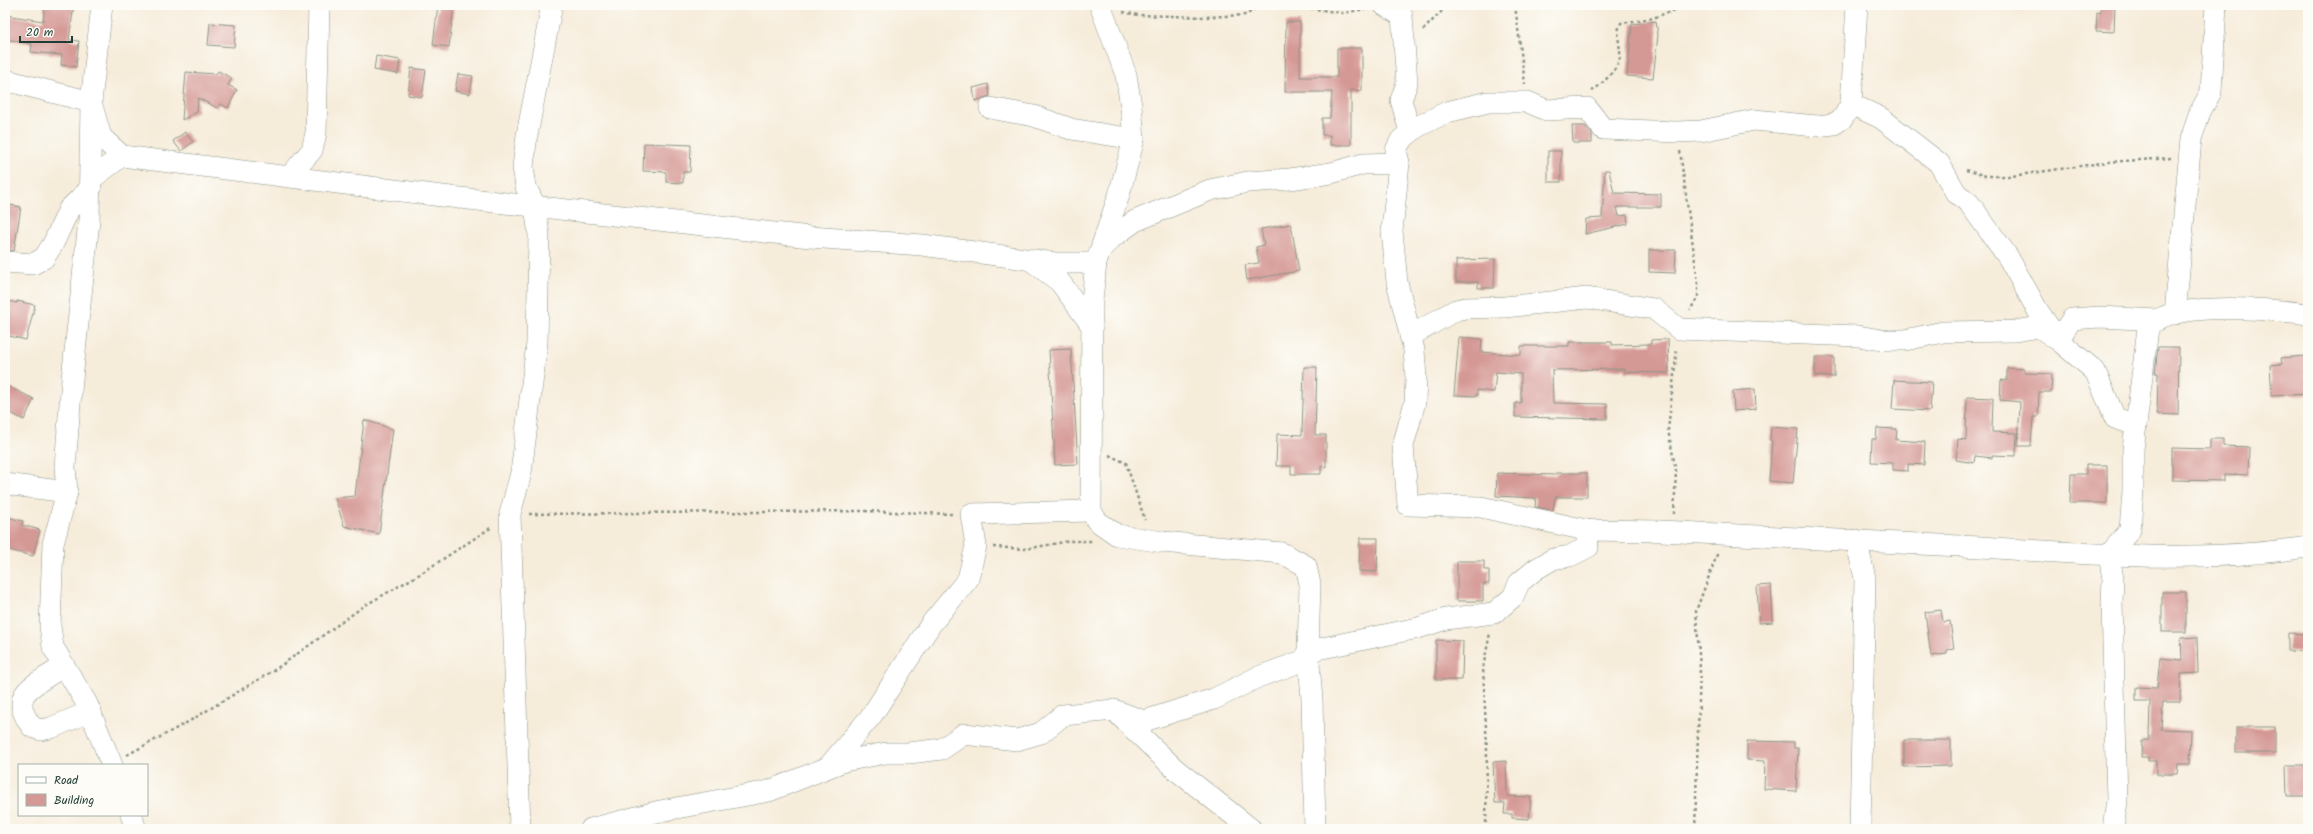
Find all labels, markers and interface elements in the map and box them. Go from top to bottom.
scale bar [20,18,72,44]
text: 20 m [26,23,54,42]
legend [18,764,148,816]
text: Road [54,771,79,790]
text: Building [54,791,94,810]

